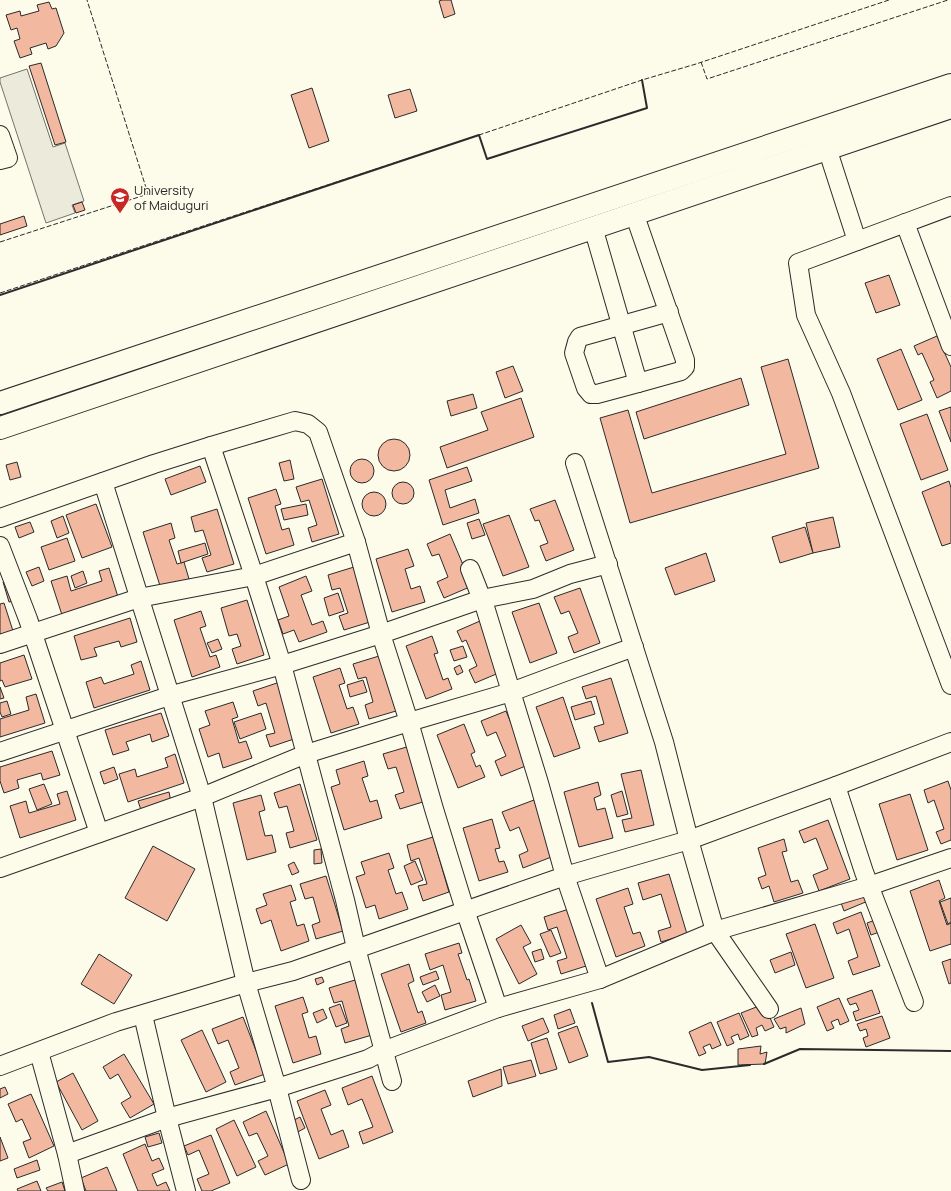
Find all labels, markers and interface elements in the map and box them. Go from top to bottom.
place label: University of Maiduguri [134,181,209,214]
school or university icon: University of Maiduguri [109,186,131,214]

